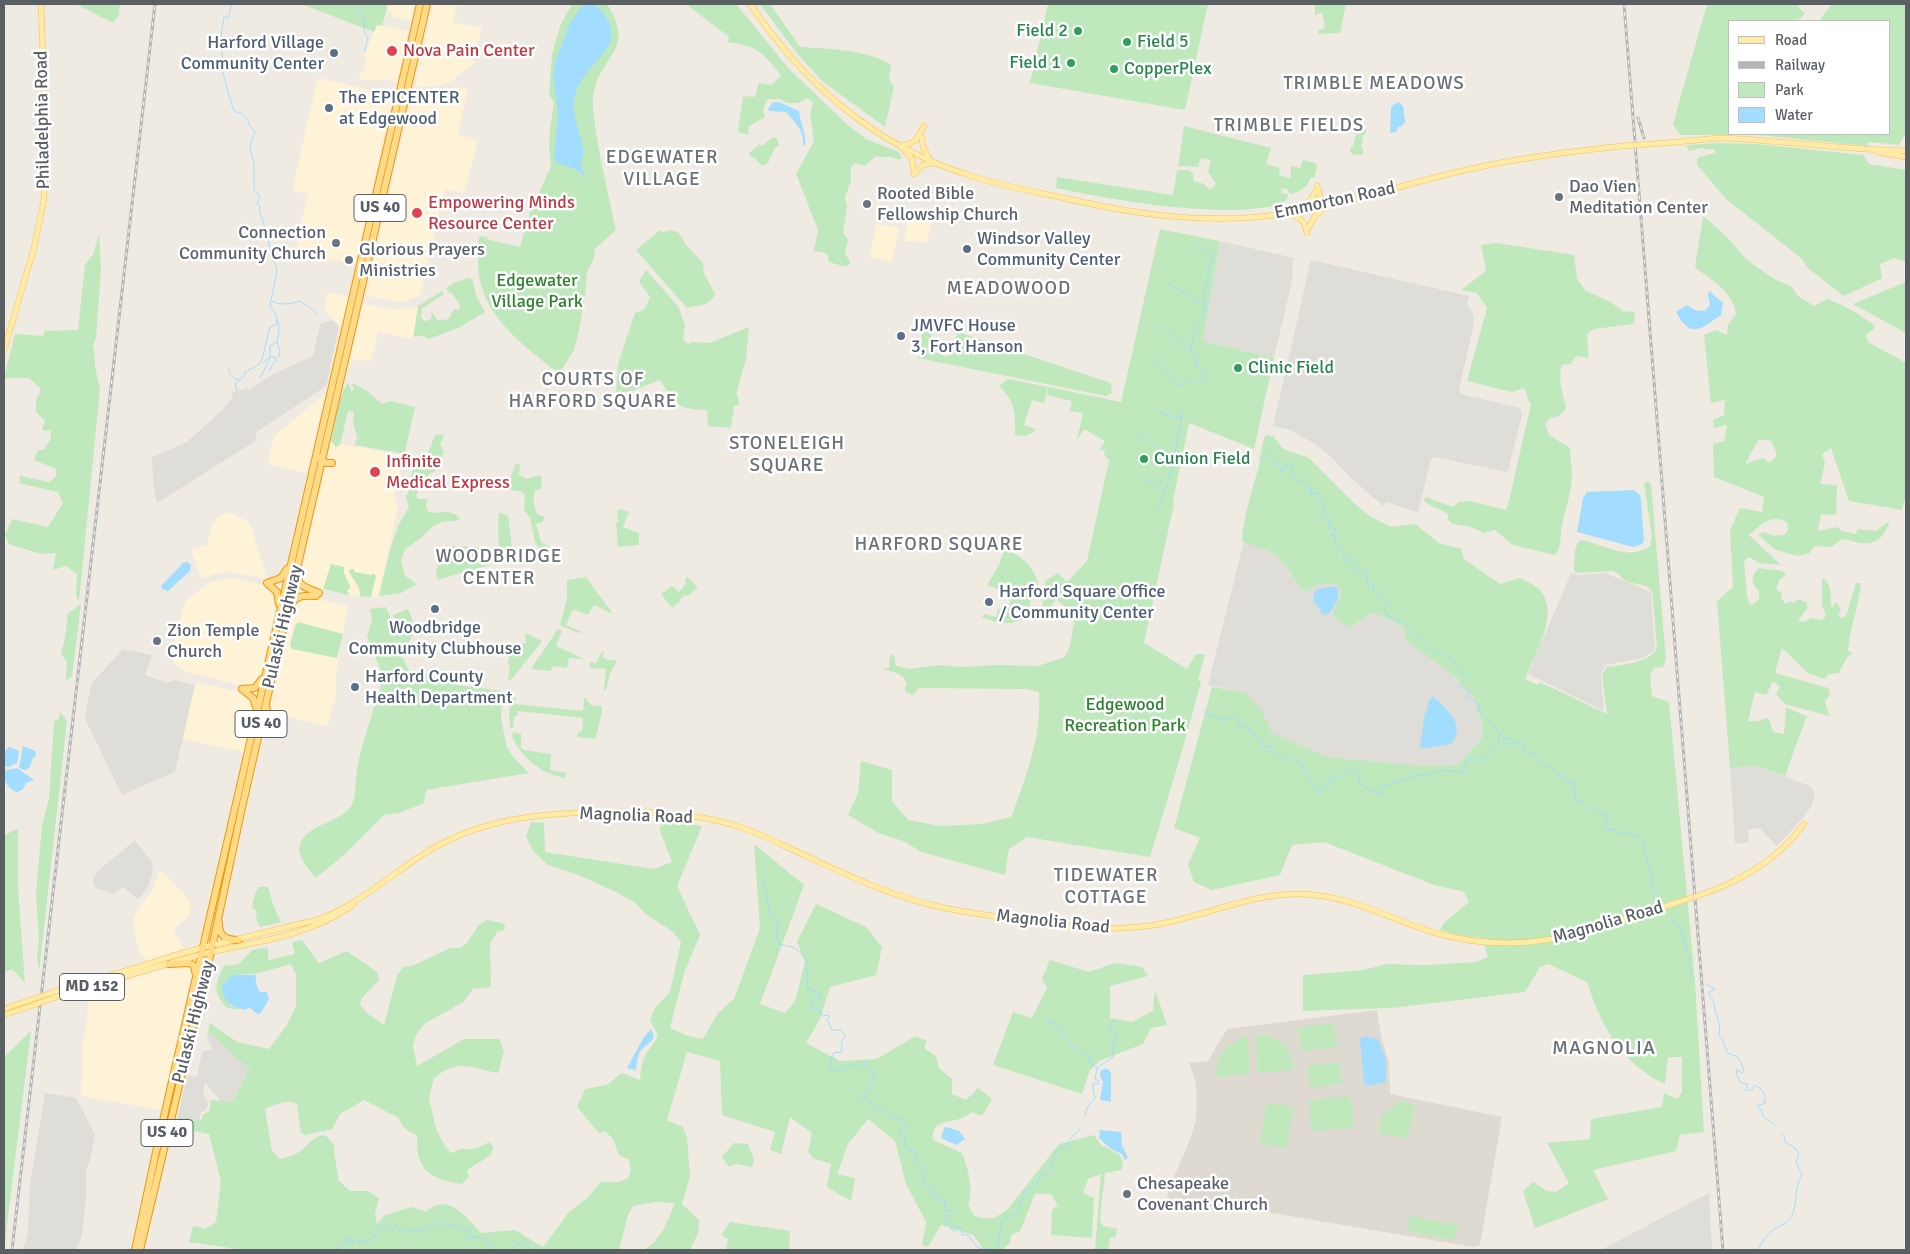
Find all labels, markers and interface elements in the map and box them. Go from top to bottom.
place label: Field 2 [1016,20,1068,42]
legend [1728,20,1890,135]
marker: Field 2 [1072,25,1084,37]
place label: Field 5 [1137,31,1189,53]
text: Road [1775,31,1807,49]
place label: Harford Village Community Center [181,32,324,74]
marker: Field 5 [1121,36,1133,48]
place label: Nova Pain Center [403,40,535,62]
marker: Nova Pain Center [385,44,399,58]
marker: Harford Village Community Center [328,47,340,59]
street label: Philadelphia Road [31,50,55,190]
place label: Field 1 [1009,52,1061,74]
text: Railway [1775,56,1825,74]
marker: Field 1 [1065,57,1077,69]
place label: CopperPlex [1124,58,1211,80]
marker: CopperPlex [1108,63,1120,75]
district label: TRIMBLE MEADOWS [1281,73,1467,95]
text: Park [1775,81,1804,99]
place label: The EPICENTER at Edgewood [339,87,459,130]
marker: The EPICENTER at Edgewood [323,102,335,114]
text: Water [1775,106,1813,124]
district label: TRIMBLE FIELDS [1212,115,1366,137]
district label: EDGEWATER VILLAGE [605,147,719,191]
place label: Dao Vien Meditation Center [1569,176,1708,218]
street label: Emmorton Road [1273,178,1397,224]
place label: Rooted Bible Fellowship Church [877,183,1018,225]
marker: Dao Vien Meditation Center [1553,191,1565,203]
place label: Empowering Minds Resource Center [428,192,575,234]
road number: US 40 [354,194,406,222]
marker: Rooted Bible Fellowship Church [861,198,873,210]
marker: Empowering Minds Resource Center [410,206,424,220]
place label: Connection Community Church [179,222,326,264]
place label: Windsor Valley Community Center [977,228,1120,270]
marker: Connection Community Church [330,237,342,249]
place label: Glorious Prayers Ministries [359,239,485,282]
marker: Windsor Valley Community Center [961,243,973,255]
marker: Glorious Prayers Ministries [343,254,355,266]
park label: Edgewater Village Park [491,270,583,312]
district label: MEADOWOOD [945,278,1073,300]
place label: JMVFC House 3, Fort Hanson [911,315,1023,358]
marker: JMVFC House 3, Fort Hanson [895,330,907,342]
place label: Clinic Field [1248,357,1334,379]
marker: Clinic Field [1232,362,1244,374]
district label: COURTS OF HARFORD SQUARE [507,369,679,413]
district label: STONELEIGH SQUARE [728,433,846,477]
place label: Cunion Field [1154,448,1250,470]
place label: Infinite Medical Express [386,451,510,494]
marker: Cunion Field [1138,453,1150,465]
marker: Infinite Medical Express [368,465,382,479]
district label: HARFORD SQUARE [853,534,1025,556]
district label: WOODBRIDGE CENTER [434,546,564,590]
street label: Pulaski Highway [258,563,308,691]
place label: Harford Square Office / Community Center [999,581,1166,624]
marker: Harford Square Office / Community Center [983,596,995,608]
marker: Woodbridge Community Clubhouse [429,603,441,615]
place label: Woodbridge Community Clubhouse [348,617,522,660]
place label: Zion Temple Church [167,620,259,662]
marker: Zion Temple Church [151,635,163,647]
place label: Harford County Health Department [365,666,512,709]
marker: Harford County Health Department [349,681,361,693]
park label: Edgewood Recreation Park [1064,694,1186,736]
road number: US 40 [235,711,287,738]
street label: Magnolia Road [579,803,693,829]
district label: TIDEWATER COTTAGE [1053,865,1159,909]
street label: Magnolia Road [1550,897,1666,949]
street label: Magnolia Road [995,905,1111,939]
street label: Pulaski Highway [168,958,220,1086]
road number: MD 152 [59,974,124,1000]
district label: MAGNOLIA [1551,1037,1657,1061]
road number: US 40 [141,1120,193,1146]
place label: Chesapeake Covenant Church [1137,1173,1268,1216]
marker: Chesapeake Covenant Church [1121,1188,1133,1200]

